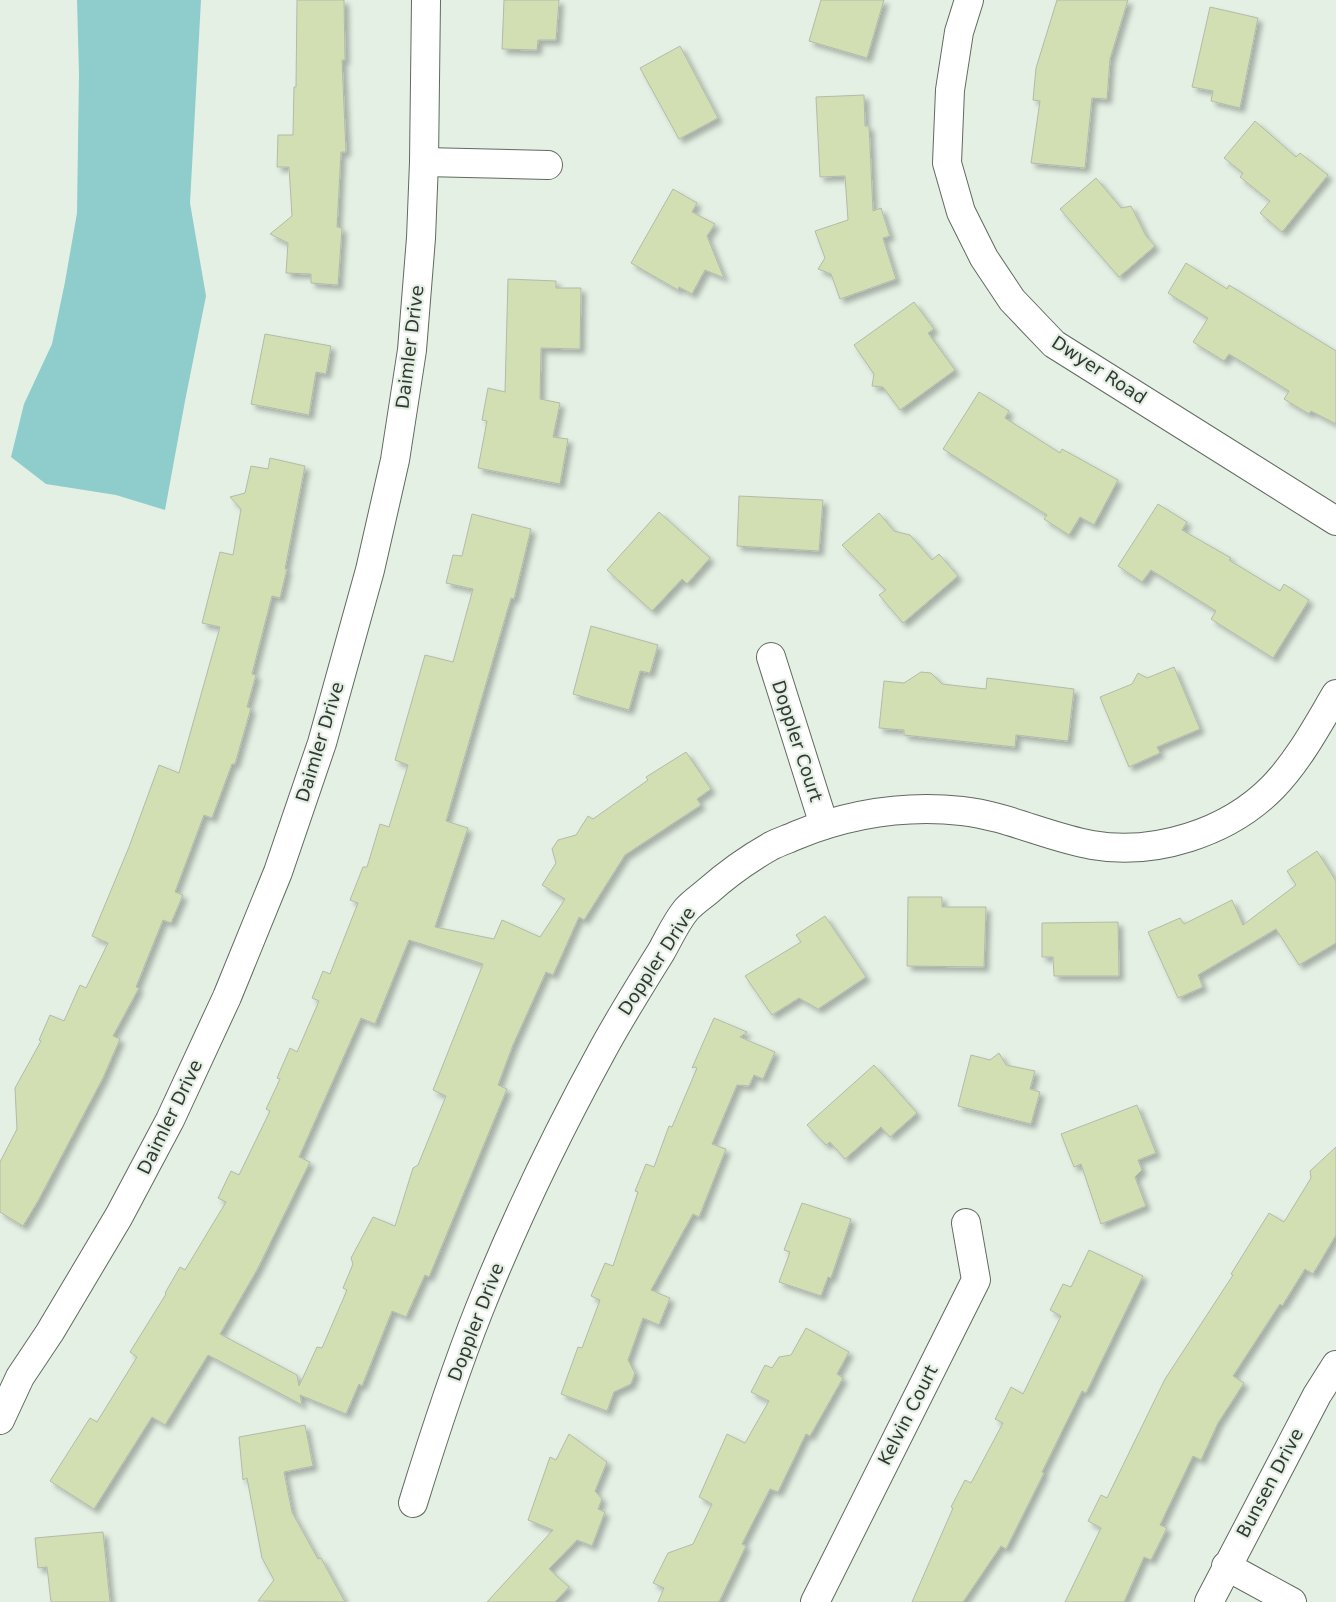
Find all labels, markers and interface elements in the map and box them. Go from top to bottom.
street label: Daimler Drive [391,284,428,410]
street label: Dwyer Road [1048,331,1151,408]
street label: Doppler Court [768,678,827,804]
street label: Daimler Drive [291,679,348,805]
street label: Doppler Drive [614,903,699,1019]
street label: Daimler Drive [133,1056,206,1177]
street label: Doppler Drive [443,1260,508,1384]
street label: Kelvin Court [873,1361,942,1468]
street label: Bunsen Drive [1232,1425,1307,1541]

